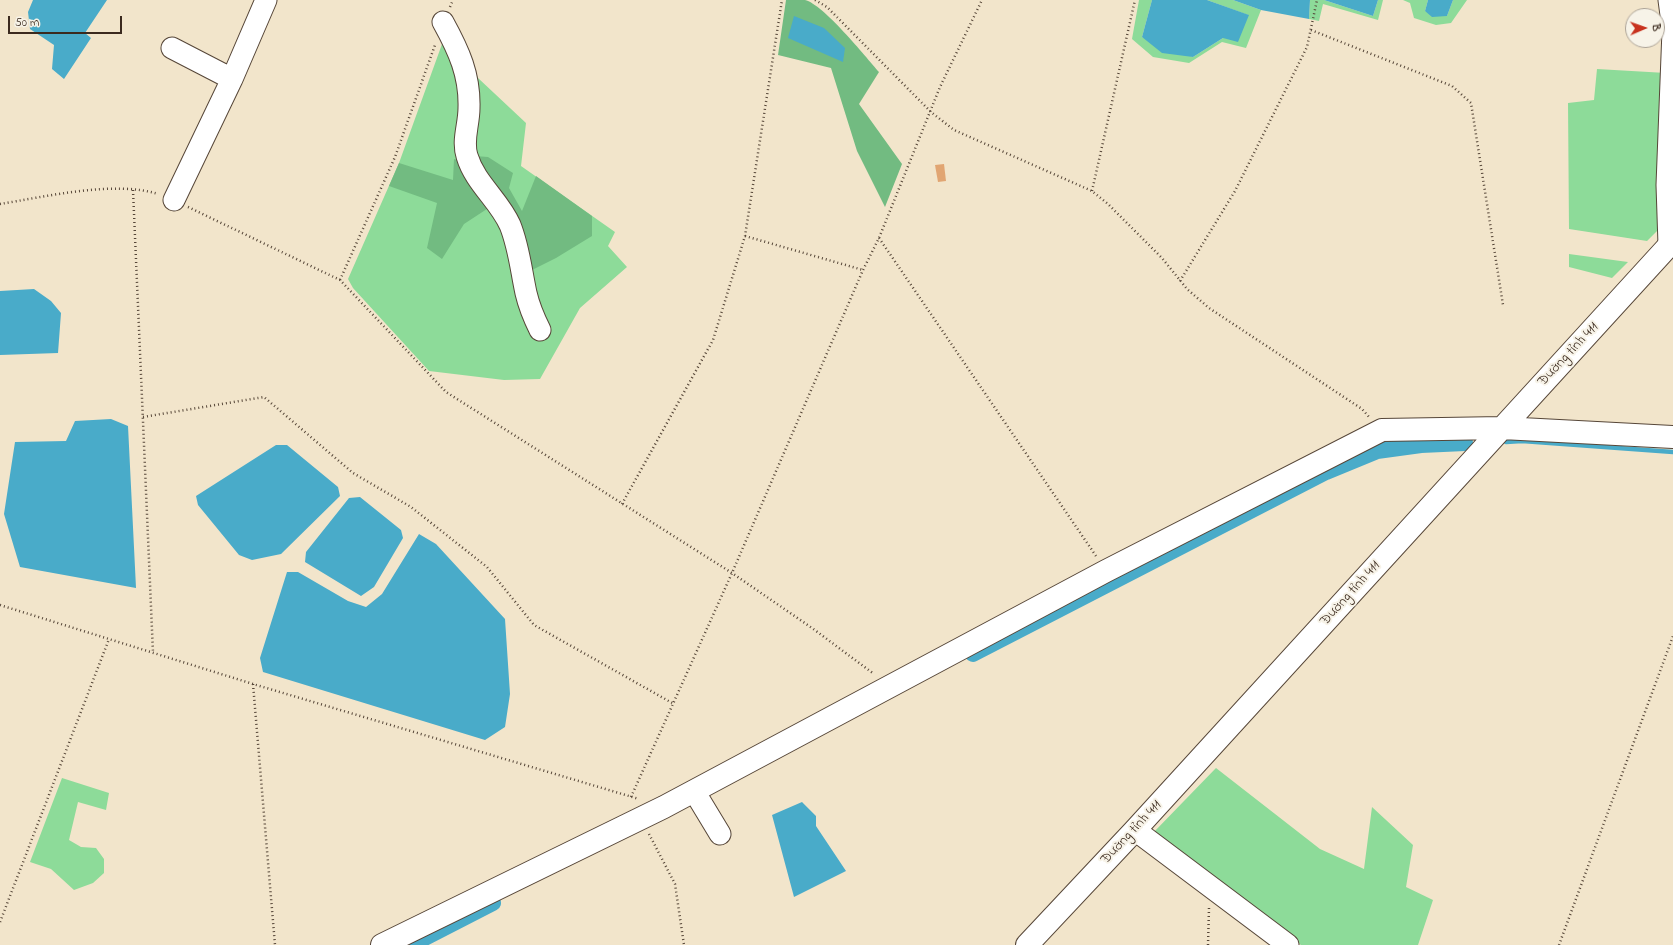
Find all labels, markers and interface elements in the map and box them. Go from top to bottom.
scale bar [10,8,124,34]
north arrow [1625,8,1665,48]
text: 50 m [15,14,39,32]
text: B [1648,24,1664,32]
street label: Đường tỉnh 411 [1535,320,1603,390]
street label: Đường tỉnh 411 [1318,558,1384,630]
street label: Đường tỉnh 411 [1098,798,1166,868]

